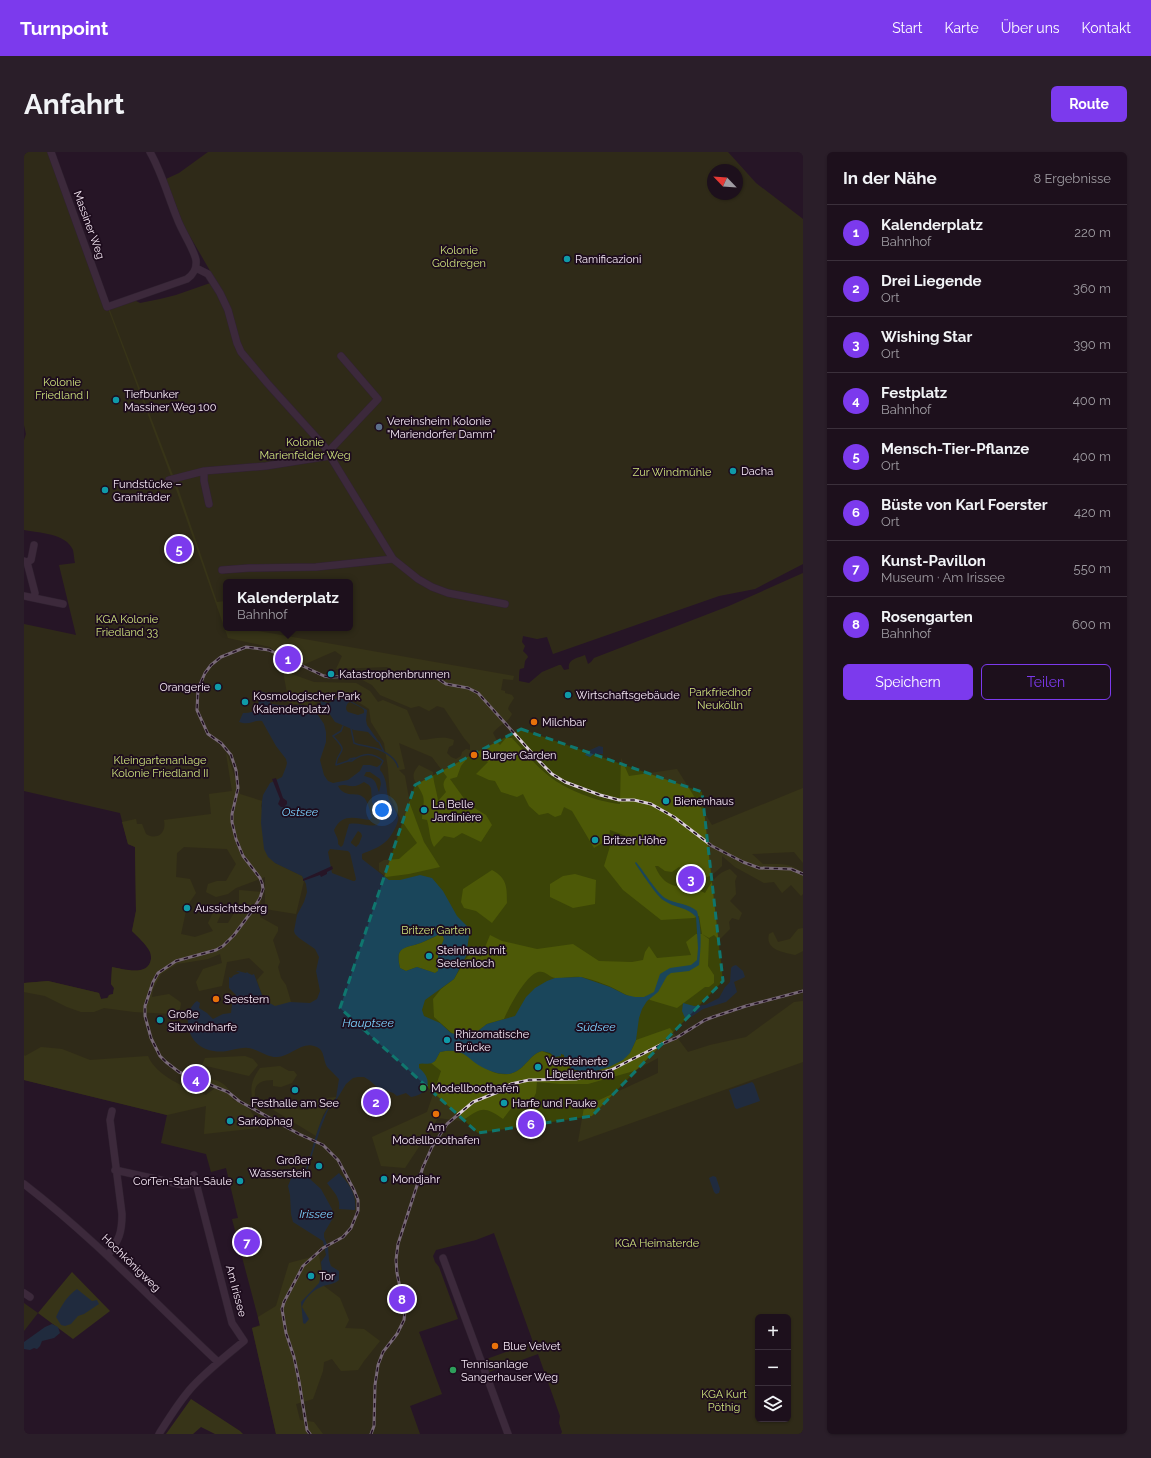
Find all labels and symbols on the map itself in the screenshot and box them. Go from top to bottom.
north arrow [707,164,743,200]
street label: Massiner Weg [71,189,107,261]
park label: Kolonie Goldregen [432,244,486,270]
place label: Ramificazioni [575,253,641,266]
marker: Ramificazioni [562,254,572,264]
park label: Kolonie Friedland I [35,376,89,402]
place label: Tiefbunker Massiner Weg 100 [124,388,217,414]
marker: Tiefbunker Massiner Weg 100 [111,395,121,405]
place label: Vereinsheim Kolonie "Mariendorfer Damm" [387,415,496,441]
marker: Vereinsheim Kolonie "Mariendorfer Damm" [374,422,384,432]
park label: Kolonie Marienfelder Weg [260,436,350,462]
place label: Dacha [741,465,773,478]
park label: Zur Windmühle [633,466,712,479]
marker: Dacha [728,466,738,476]
place label: Fundstücke – Graniträder [113,478,182,504]
marker: Fundstücke – Graniträder [100,485,110,495]
pin: 5 [166,534,192,564]
park label: KGA Kolonie Friedland 33 [96,613,159,639]
pin: 1 [275,644,301,674]
place label: Katastrophenbrunnen [339,668,450,681]
marker: Katastrophenbrunnen [326,669,336,679]
place label: Orangerie [160,681,211,694]
marker: Orangerie [213,682,223,692]
park label: Parkfriedhof Neukölln [689,686,751,712]
place label: Wirtschaftsgebäude [576,689,680,702]
place label: Kosmologischer Park (Kalenderplatz) [253,690,360,716]
marker: Wirtschaftsgebäude [563,690,573,700]
marker: Kosmologischer Park (Kalenderplatz) [240,697,250,707]
place label: Milchbar [542,716,586,729]
marker: Milchbar [529,717,539,727]
place label: Burger Garden [482,749,557,762]
marker: Burger Garden [469,750,479,760]
park label: Kleingartenanlage Kolonie Friedland II [111,754,209,780]
place label: Bienenhaus [674,795,734,808]
marker: Bienenhaus [661,796,671,806]
place label: La Belle Jardinière [432,798,482,824]
your location [372,800,392,820]
water label: Ostsee [282,805,319,819]
marker: La Belle Jardinière [419,805,429,815]
place label: Britzer Höhe [603,834,666,847]
marker: Britzer Höhe [590,835,600,845]
pin: 3 [678,864,704,894]
place label: Aussichtsberg [195,902,267,915]
marker: Aussichtsberg [182,903,192,913]
park label: Britzer Garten [401,924,471,937]
place label: Steinhaus mit Seelenloch [437,944,506,970]
marker: Steinhaus mit Seelenloch [424,951,434,961]
place label: Seestern [224,993,269,1006]
marker: Seestern [211,994,221,1004]
place label: Große Sitzwindharfe [168,1008,237,1034]
marker: Große Sitzwindharfe [155,1015,165,1025]
water label: Hauptsee [342,1016,394,1030]
water label: Südsee [575,1020,616,1034]
place label: Rhizomatische Brücke [455,1028,530,1054]
marker: Rhizomatische Brücke [442,1035,452,1045]
place label: Versteinerte Libellenthron [546,1055,614,1081]
marker: Versteinerte Libellenthron [533,1062,543,1072]
pin: 4 [183,1064,209,1094]
place label: Modellboothafen [431,1082,519,1095]
marker: Modellboothafen [418,1083,428,1093]
marker: Festhalle am See [290,1085,300,1095]
pin: 2 [363,1087,389,1117]
place label: Festhalle am See [251,1097,339,1110]
place label: Harfe und Pauke [512,1097,597,1110]
marker: Harfe und Pauke [499,1098,509,1108]
marker: Am Modellboothafen [431,1109,441,1119]
pin: 6 [518,1109,544,1139]
place label: Sarkophag [238,1115,293,1128]
marker: Sarkophag [225,1116,235,1126]
place label: Am Modellboothafen [392,1121,480,1147]
place label: Großer Wasserstein [249,1154,311,1180]
marker: Großer Wasserstein [314,1161,324,1171]
place label: Mondjahr [392,1173,440,1186]
marker: Mondjahr [379,1174,389,1184]
place label: CorTen-Stahl-Säule [133,1175,233,1188]
marker: CorTen-Stahl-Säule [235,1176,245,1186]
water label: Irissee [299,1207,333,1221]
pin: 7 [234,1227,260,1257]
street label: Hochkönigweg [99,1232,163,1294]
park label: KGA Heimaterde [615,1237,700,1250]
street label: Am Irissee [223,1264,249,1319]
place label: Tor [319,1270,335,1283]
marker: Tor [306,1271,316,1281]
pin: 8 [389,1284,415,1314]
place label: Blue Velvet [503,1340,561,1353]
marker: Blue Velvet [490,1341,500,1351]
place label: Tennisanlage Sangerhauser Weg [461,1358,558,1384]
marker: Tennisanlage Sangerhauser Weg [448,1365,458,1375]
park label: KGA Kurt Pöthig [701,1388,747,1414]

